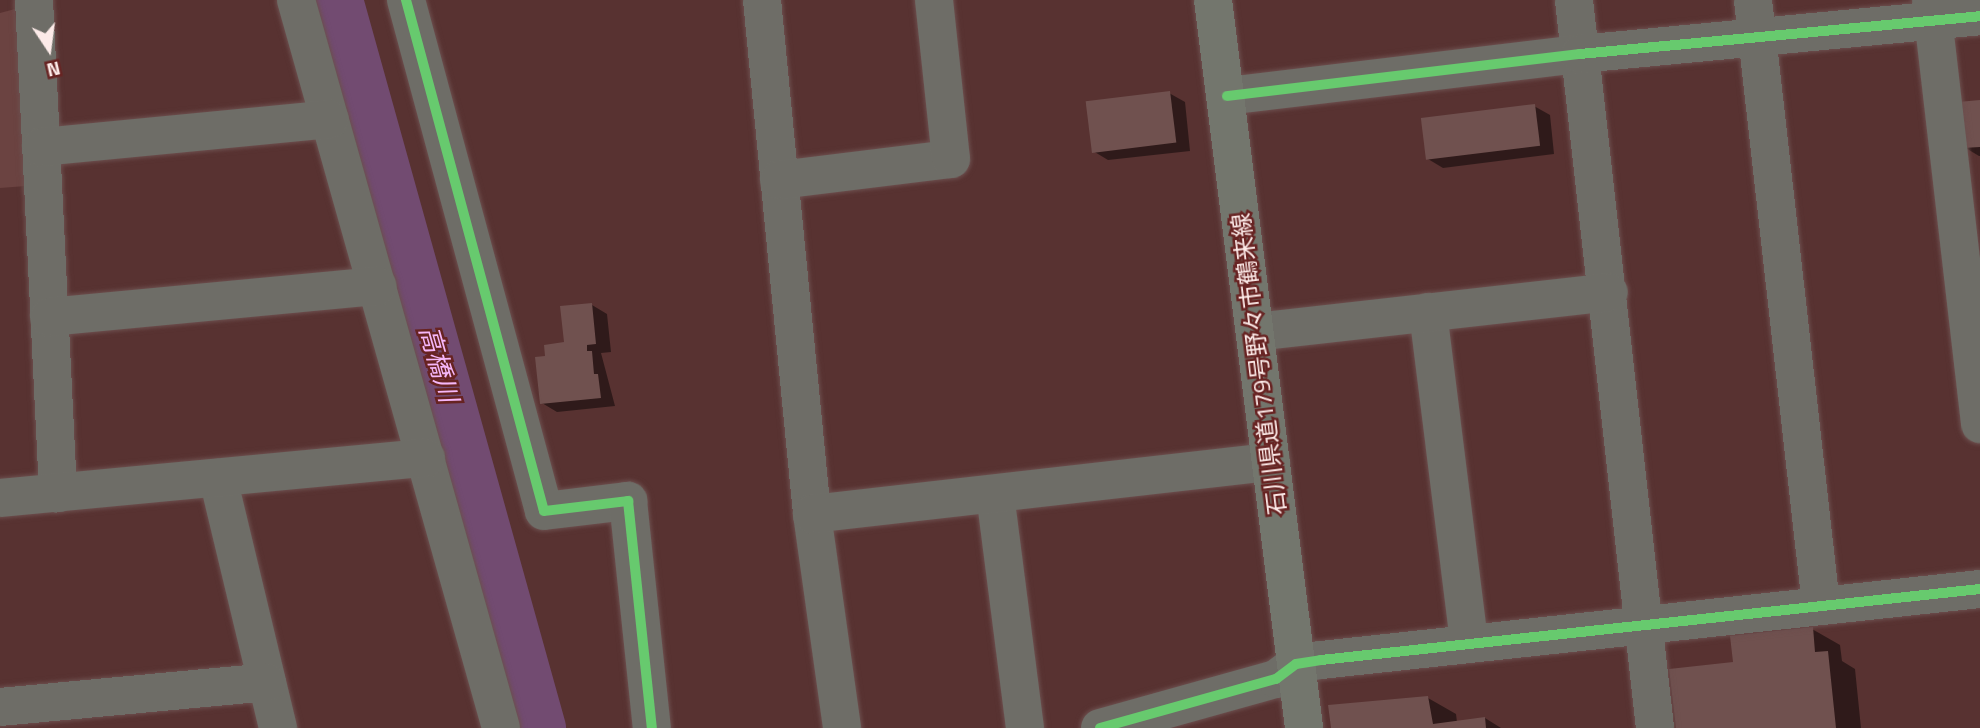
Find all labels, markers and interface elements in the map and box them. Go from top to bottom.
north arrow [14,14,84,84]
text: N [44,54,64,86]
street label: 石川県道179号野々市鶴来線 [1226,211,1292,517]
water label: 高橋川 [413,322,465,406]

